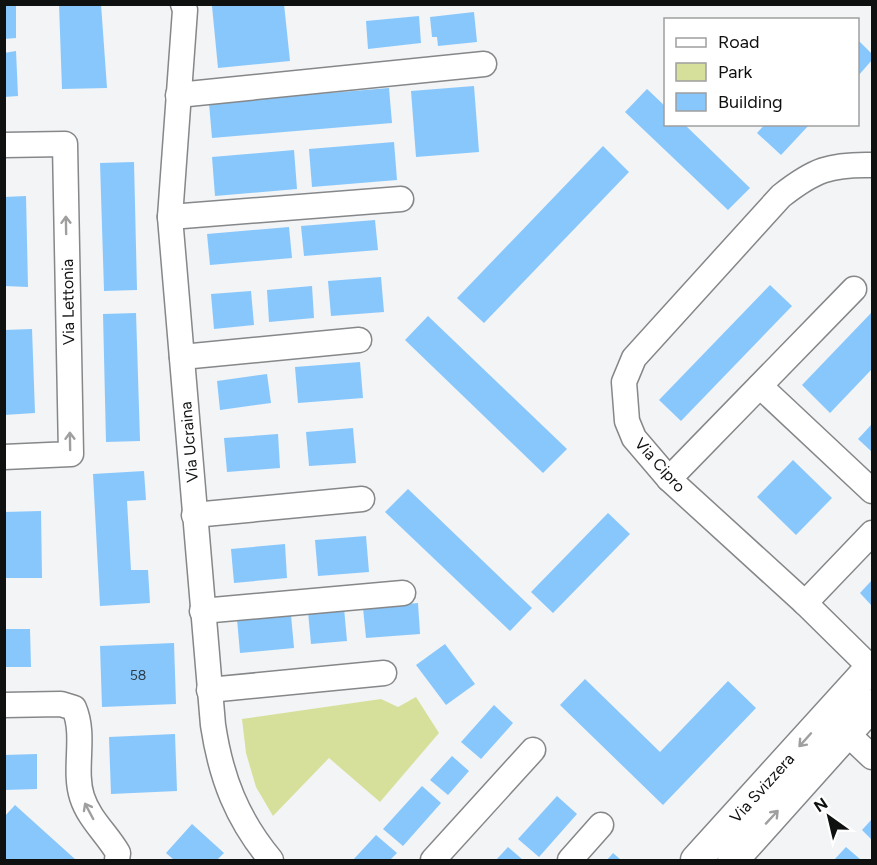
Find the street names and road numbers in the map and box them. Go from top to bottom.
street label: Via Lettonia [58,259,78,345]
street label: Via Ucraina [176,401,202,483]
street label: Via Cipro [631,434,689,496]
street label: Via Svizzera [726,749,798,827]

